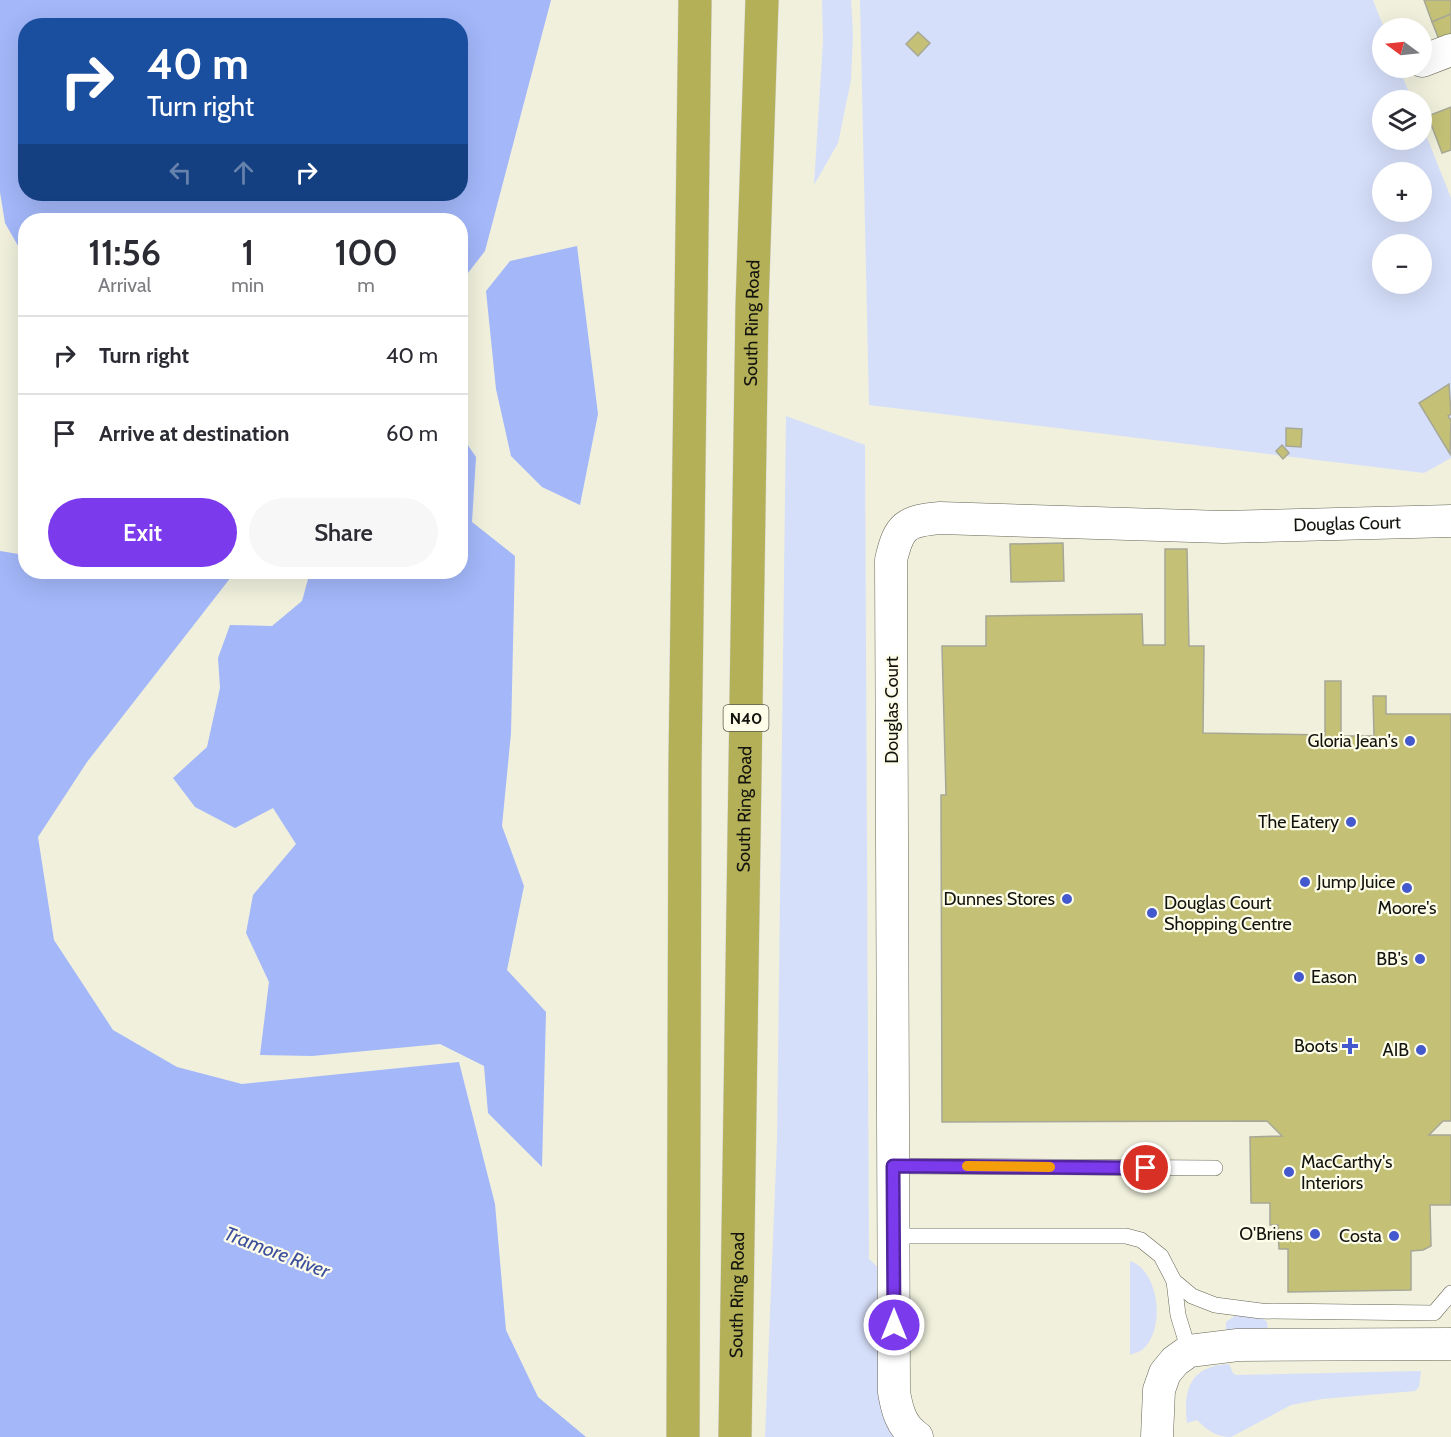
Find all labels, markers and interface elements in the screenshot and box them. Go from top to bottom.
north arrow [1372,18,1432,78]
map controls [1372,18,1432,294]
text: 40 m [147,38,249,90]
icon: right [48,42,126,120]
text: Turn right [147,90,254,123]
button: layers [1372,90,1432,150]
icon: left [164,156,197,189]
icon: ahead [227,156,260,189]
icon: right [290,156,323,189]
button: + [1372,162,1432,222]
text: 11:56 [88,230,161,274]
text: 1 [241,230,254,274]
text: 100 [334,230,398,274]
button: − [1372,234,1432,294]
street label: South Ring Road [740,260,765,387]
text: Arrival [98,273,151,297]
text: min [231,273,264,297]
text: m [357,273,375,297]
icon: right [48,339,81,372]
text: Turn right [99,342,189,369]
text: 40 m [386,342,438,369]
icon: arrive [48,417,81,450]
text: Arrive at destination [99,420,289,447]
text: 60 m [386,420,438,447]
button: Exit [48,498,237,567]
button: Share [249,498,438,567]
street label: Douglas Court [1293,511,1401,536]
street label: Douglas Court [881,656,903,764]
road number: N40 [724,705,768,731]
place label: Gloria Jean's [1307,730,1398,752]
marker: Gloria Jean's [1403,734,1417,748]
street label: South Ring Road [732,746,756,872]
place label: The Eatery [1258,811,1339,833]
marker: The Eatery [1344,815,1358,829]
place label: Jump Juice [1316,871,1396,893]
marker: Jump Juice [1298,875,1312,889]
marker: Moore's [1400,881,1414,895]
place label: Dunnes Stores [943,888,1055,910]
marker: Dunnes Stores [1060,892,1074,906]
place label: Douglas Court Shopping Centre [1164,892,1292,935]
place label: Moore's [1378,897,1436,919]
marker: Douglas Court Shopping Centre [1145,906,1159,920]
place label: BB's [1376,948,1408,970]
marker: BB's [1413,952,1427,966]
place label: Eason [1311,966,1357,988]
marker: Eason [1292,970,1306,984]
place label: Boots [1294,1035,1338,1057]
marker: Boots [1343,1039,1357,1053]
place label: AIB [1383,1039,1409,1061]
marker: AIB [1414,1043,1428,1057]
pin [1120,1142,1171,1193]
icon: arrive [1129,1151,1162,1184]
place label: MacCarthy's Interiors [1301,1151,1393,1194]
marker: MacCarthy's Interiors [1282,1165,1296,1179]
water label: Tramore River [221,1221,334,1283]
place label: O'Briens [1239,1223,1303,1245]
place label: Costa [1339,1225,1382,1247]
marker: O'Briens [1308,1227,1322,1241]
marker: Costa [1387,1229,1401,1243]
street label: South Ring Road [725,1232,749,1358]
position arrow [862,1293,926,1357]

